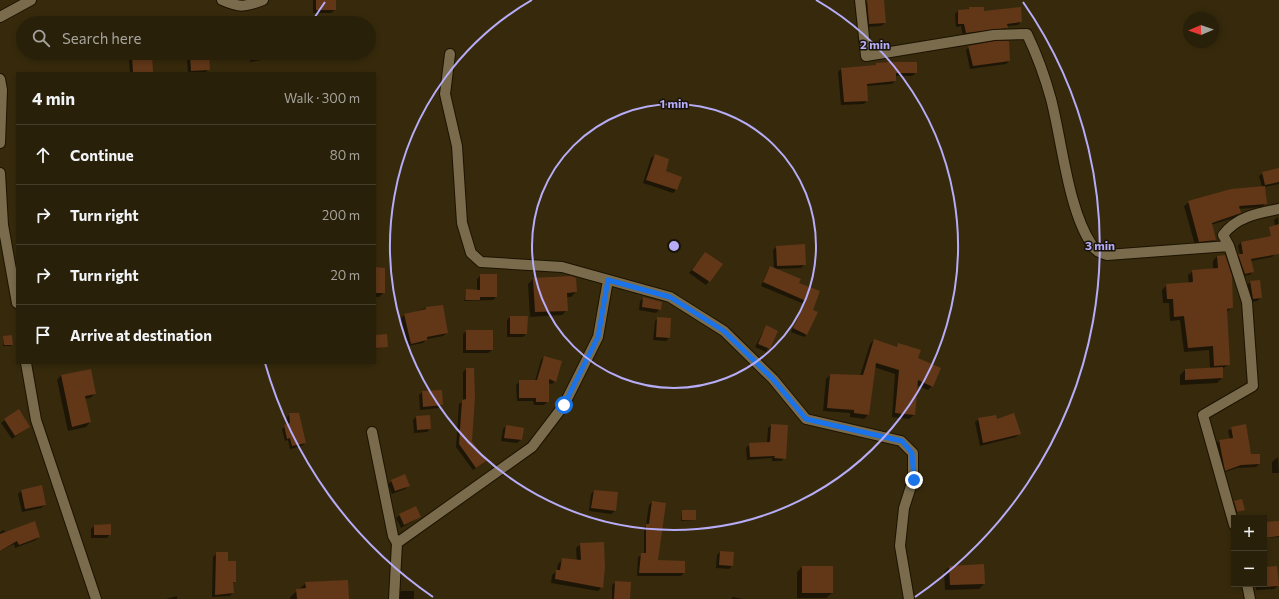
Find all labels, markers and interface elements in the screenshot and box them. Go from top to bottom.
north arrow [1183,12,1219,48]
search box [16,16,376,60]
icon: search [30,27,52,49]
text: Search here [62,29,141,47]
text: 2 min [860,37,890,51]
text: 4 min [32,88,75,109]
text: Walk · 300 m [284,90,360,106]
text: 1 min [660,96,688,110]
icon: ahead [32,144,54,166]
text: Continue [70,146,134,164]
text: 80 m [330,147,360,163]
icon: right [32,204,54,226]
text: Turn right [70,206,139,224]
text: 200 m [322,207,360,223]
text: 3 min [1085,238,1115,252]
centre of rings [667,239,681,253]
icon: right [32,264,54,286]
text: Turn right [70,266,139,284]
text: 20 m [331,267,360,283]
icon: arrive [32,324,54,346]
text: Arrive at destination [70,326,212,344]
route start [555,396,573,414]
route end [905,471,923,489]
map controls [1231,515,1267,587]
button: + [1231,515,1267,551]
button: − [1231,551,1267,587]

